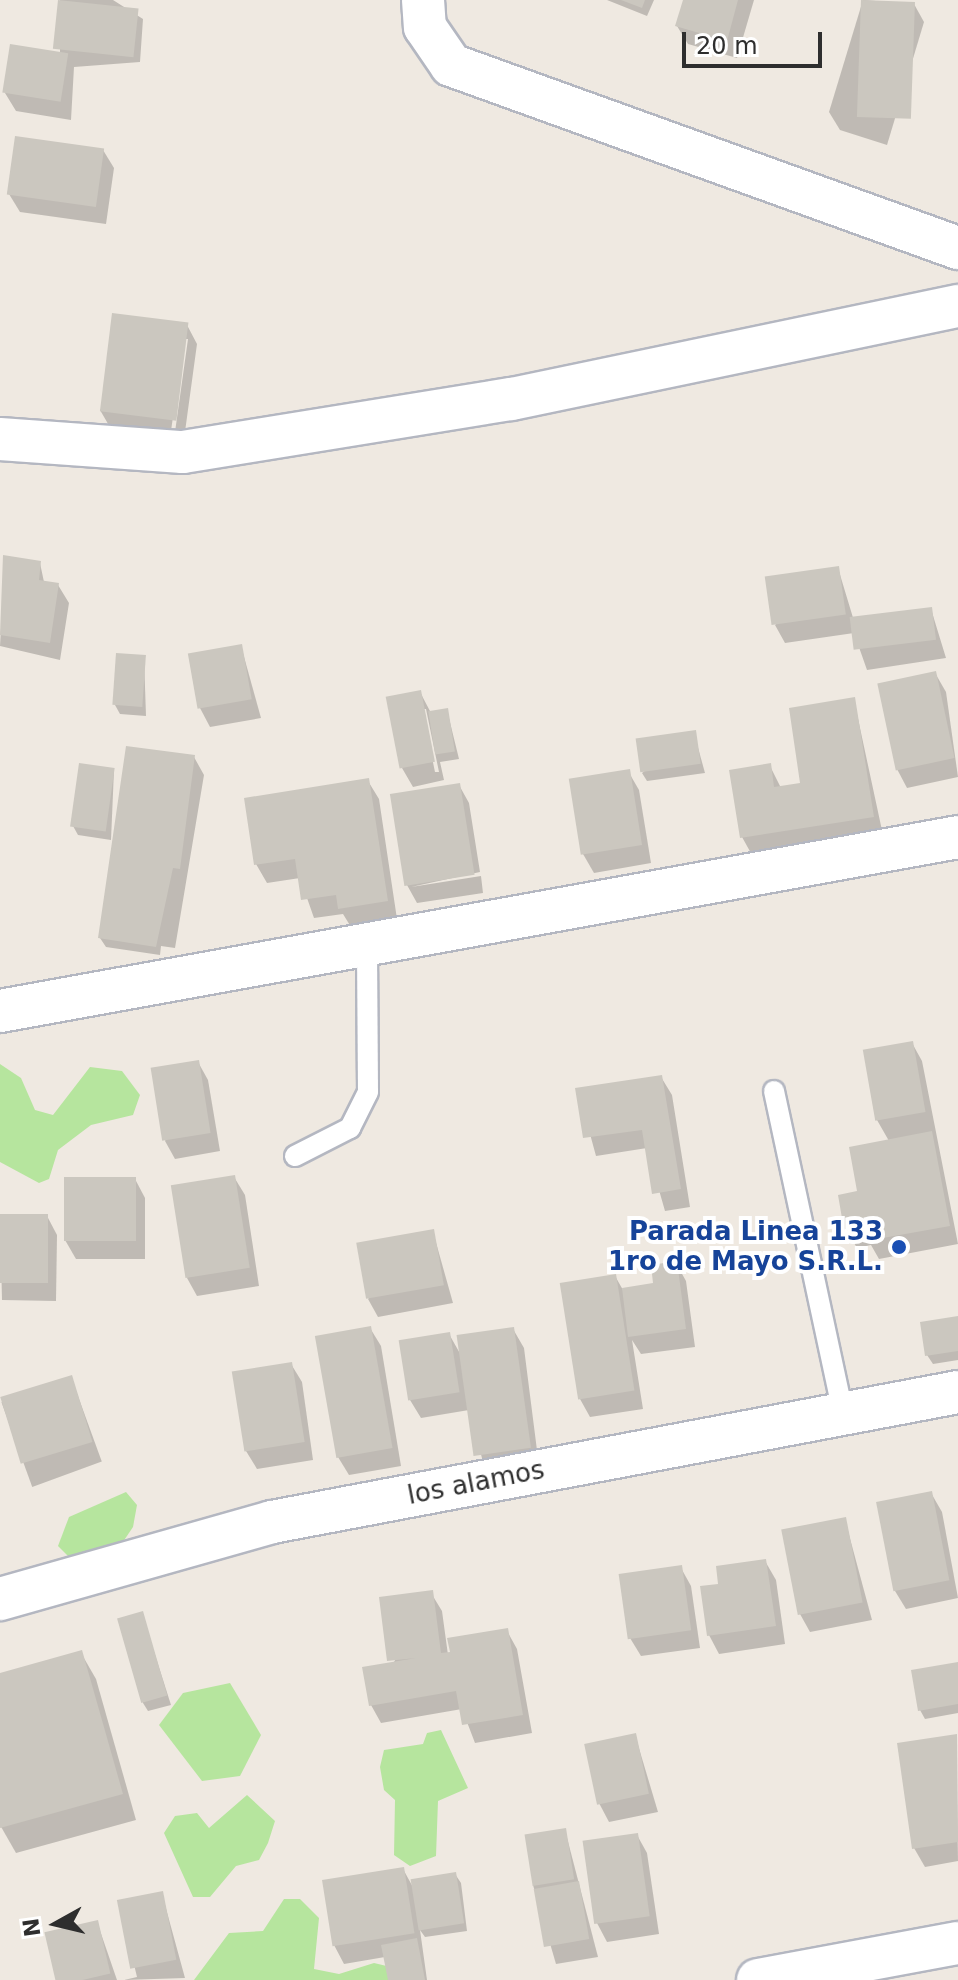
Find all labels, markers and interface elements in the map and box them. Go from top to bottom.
scale bar [686,16,826,66]
text: 20 m [696,32,758,60]
place label: Parada Linea 133 1ro de Mayo S.R.L. [608,1216,883,1278]
marker: Parada Linea 133 1ro de Mayo S.R.L. [890,1238,908,1256]
street label: los alamos [405,1454,547,1512]
north arrow [16,1884,96,1964]
text: N [18,1917,45,1938]

